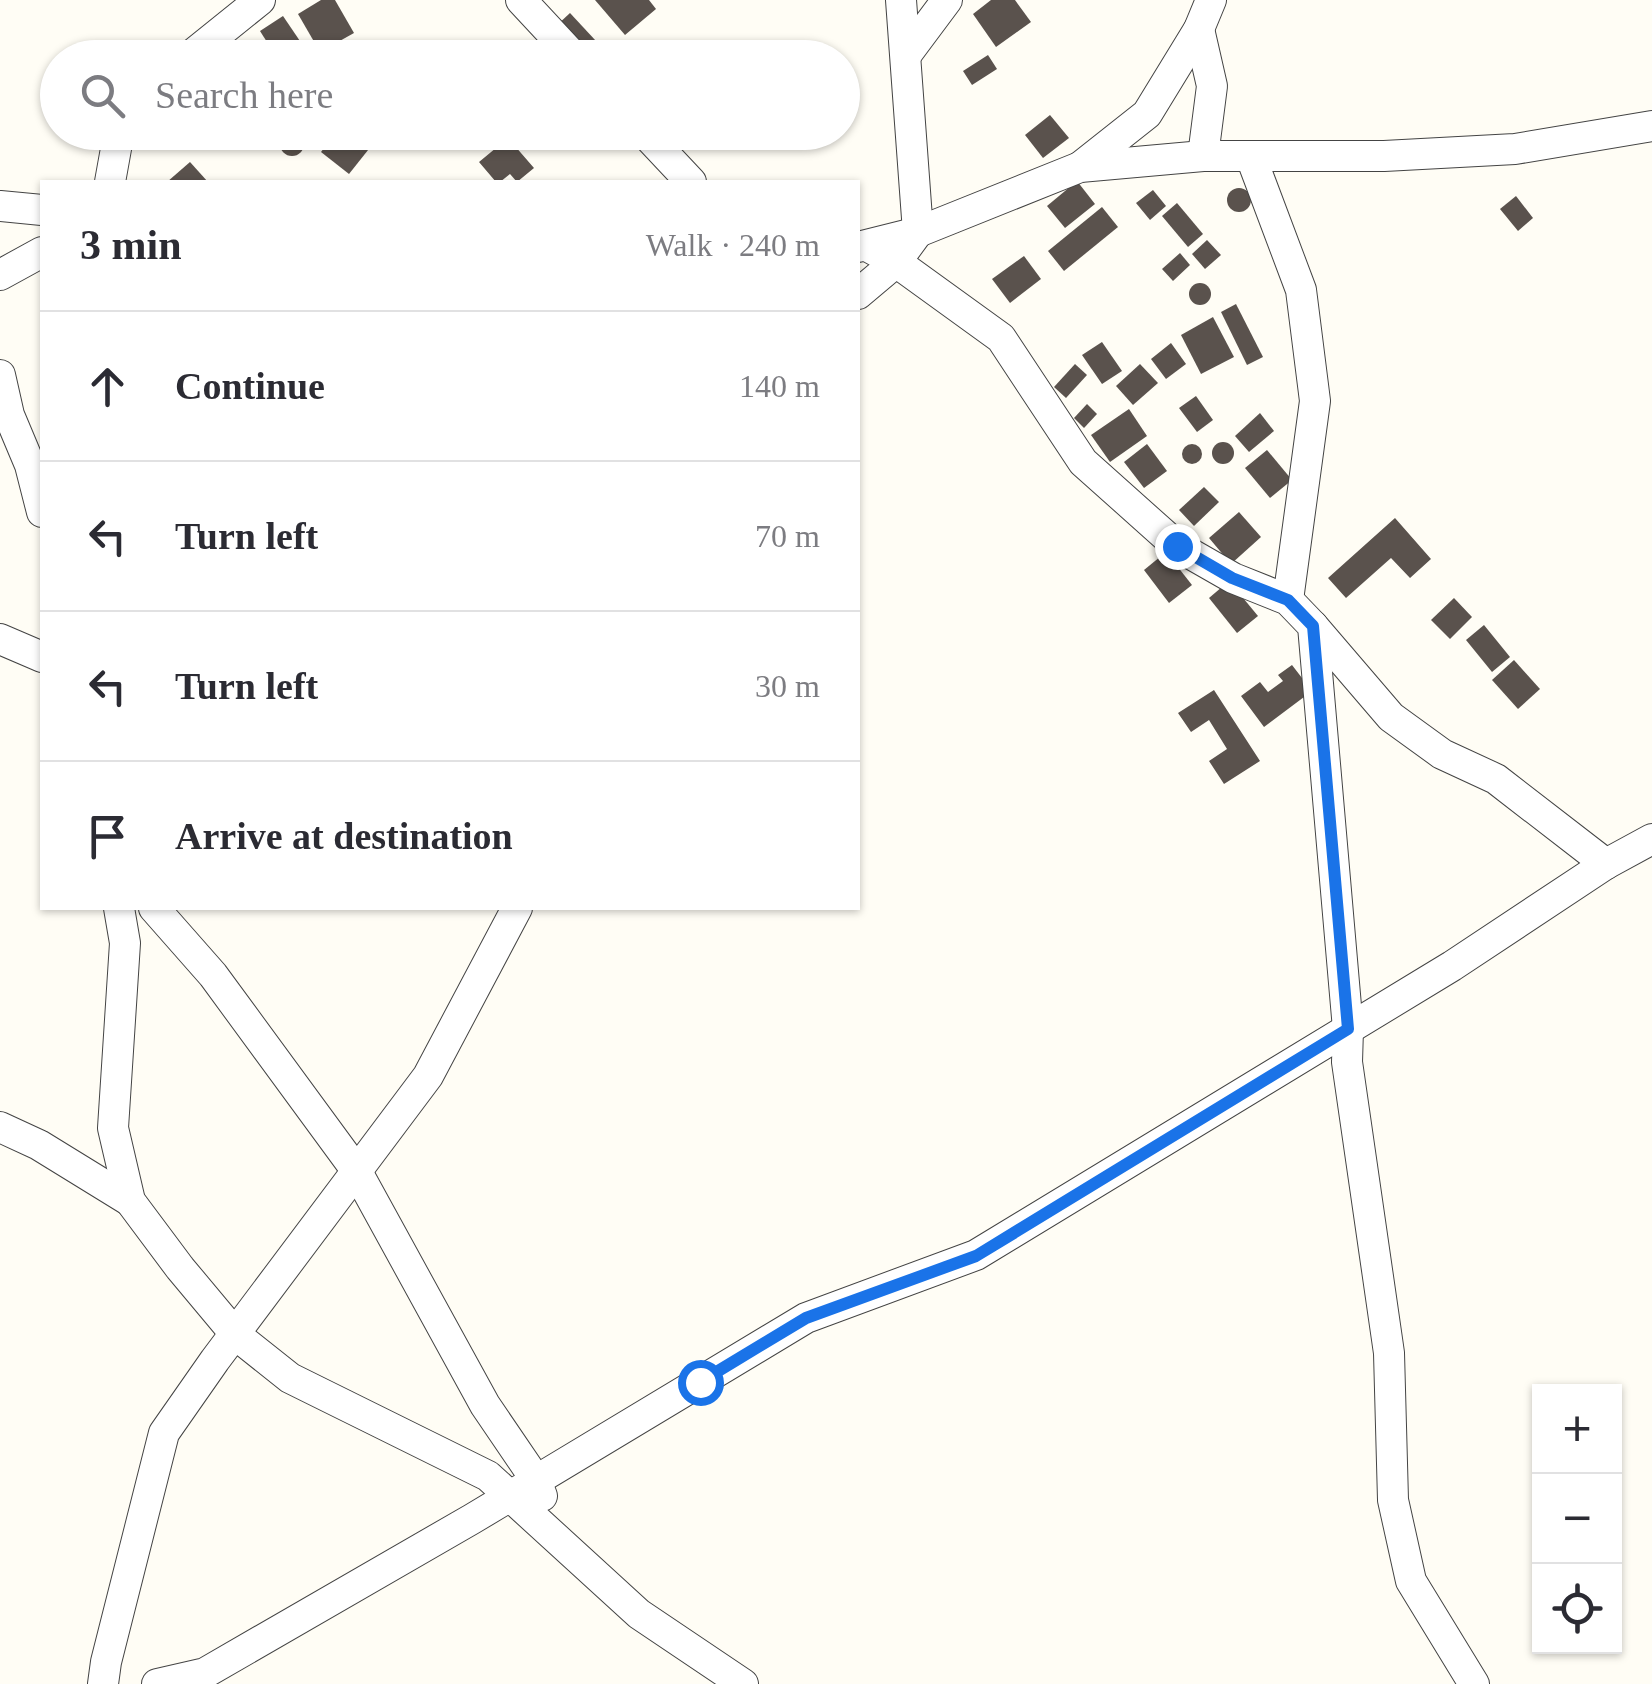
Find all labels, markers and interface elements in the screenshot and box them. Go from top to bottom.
search box [40,40,860,150]
icon: search [75,68,130,123]
text: Search here [155,74,333,116]
text: 3 min [80,222,182,268]
text: Walk · 240 m [646,227,820,263]
icon: ahead [80,359,135,414]
text: Continue [175,365,325,407]
text: 140 m [739,368,820,404]
icon: left [80,509,135,564]
text: Turn left [175,515,318,557]
text: 70 m [755,518,820,554]
route end [1155,524,1201,570]
icon: left [80,659,135,714]
text: Turn left [175,665,318,707]
text: 30 m [755,668,820,704]
icon: arrive [80,809,135,864]
text: Arrive at destination [175,815,513,857]
route start [678,1360,724,1406]
map controls [1532,1384,1622,1654]
button: + [1532,1384,1622,1474]
button: − [1532,1474,1622,1564]
button: locate [1532,1564,1622,1654]

